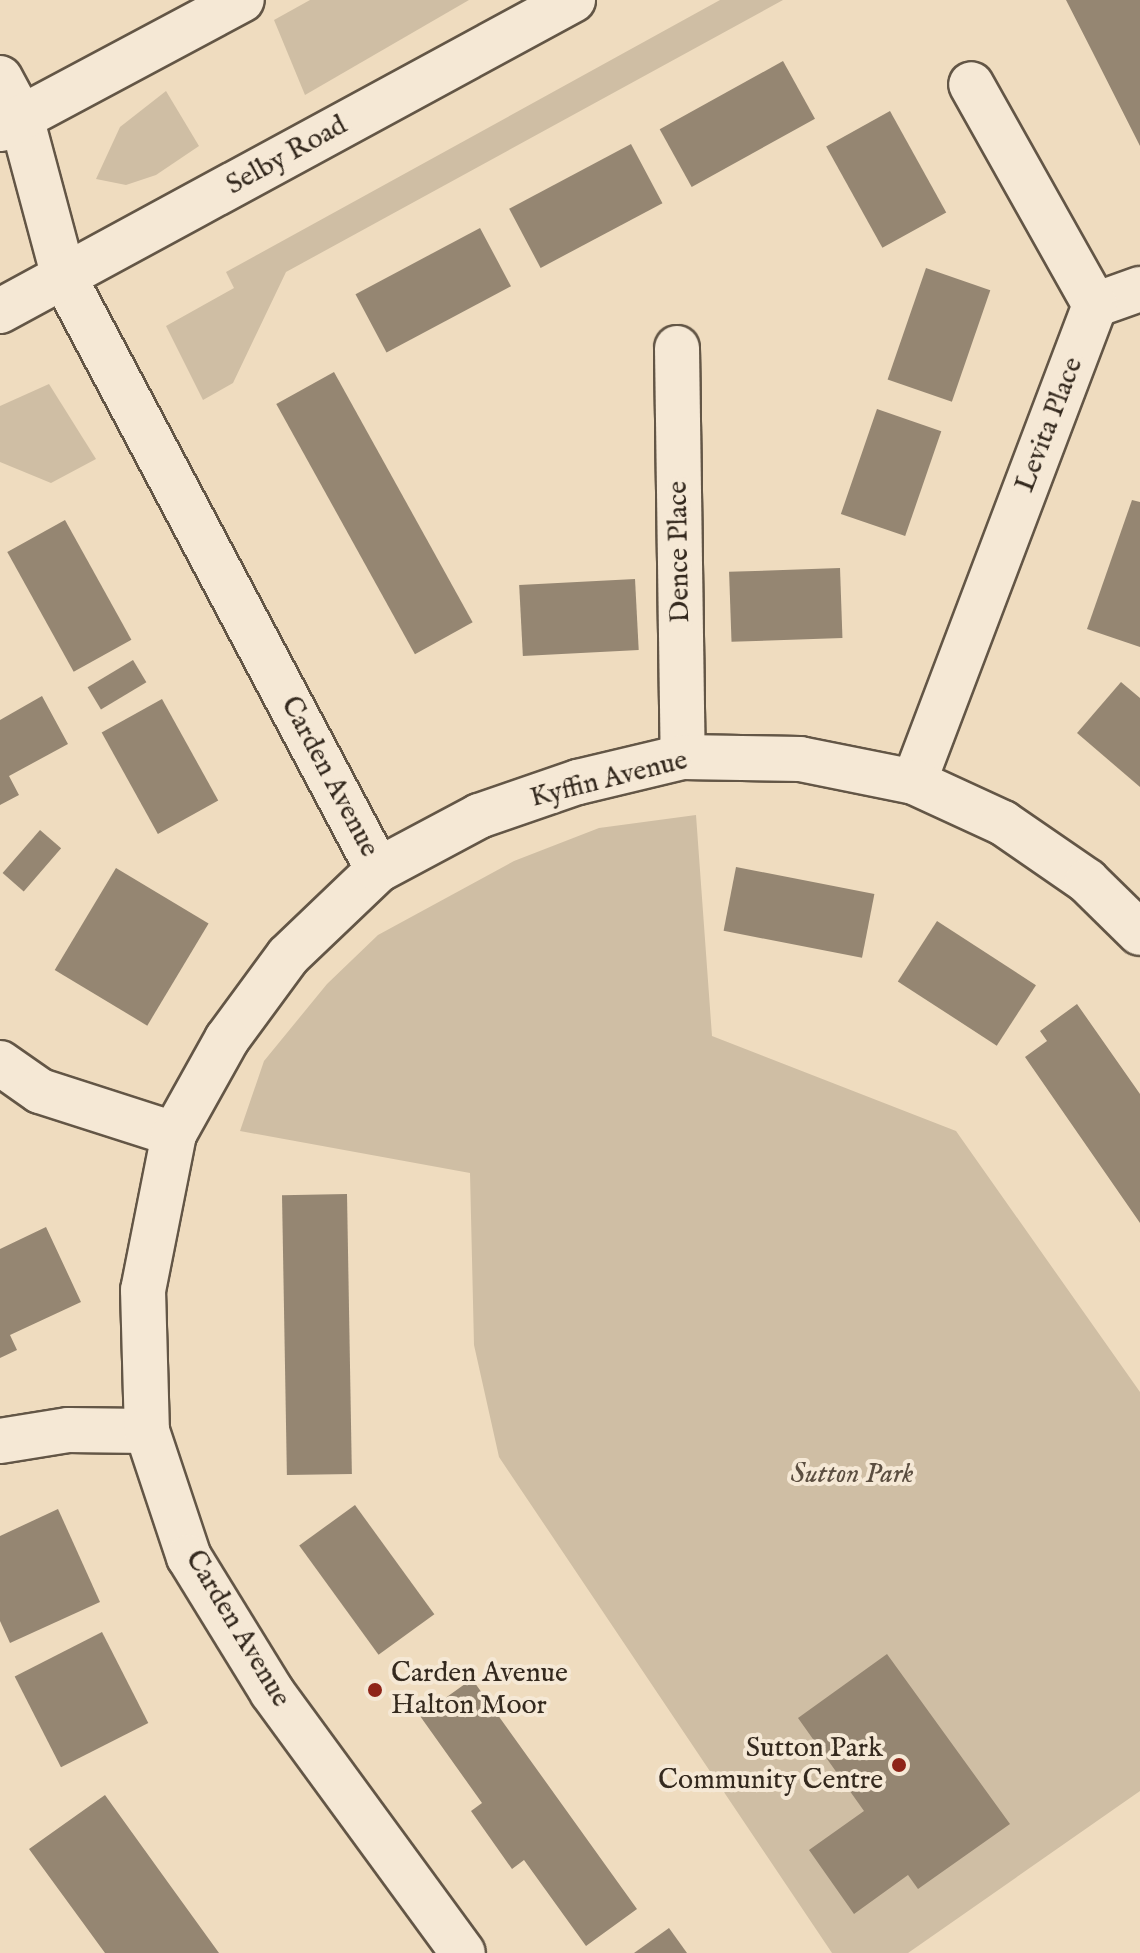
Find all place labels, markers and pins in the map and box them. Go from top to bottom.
place label: Carden Avenue Halton Moor [391,1657,568,1723]
marker: Carden Avenue Halton Moor [366,1681,384,1699]
place label: Sutton Park Community Centre [658,1732,883,1798]
marker: Sutton Park Community Centre [890,1756,908,1774]

